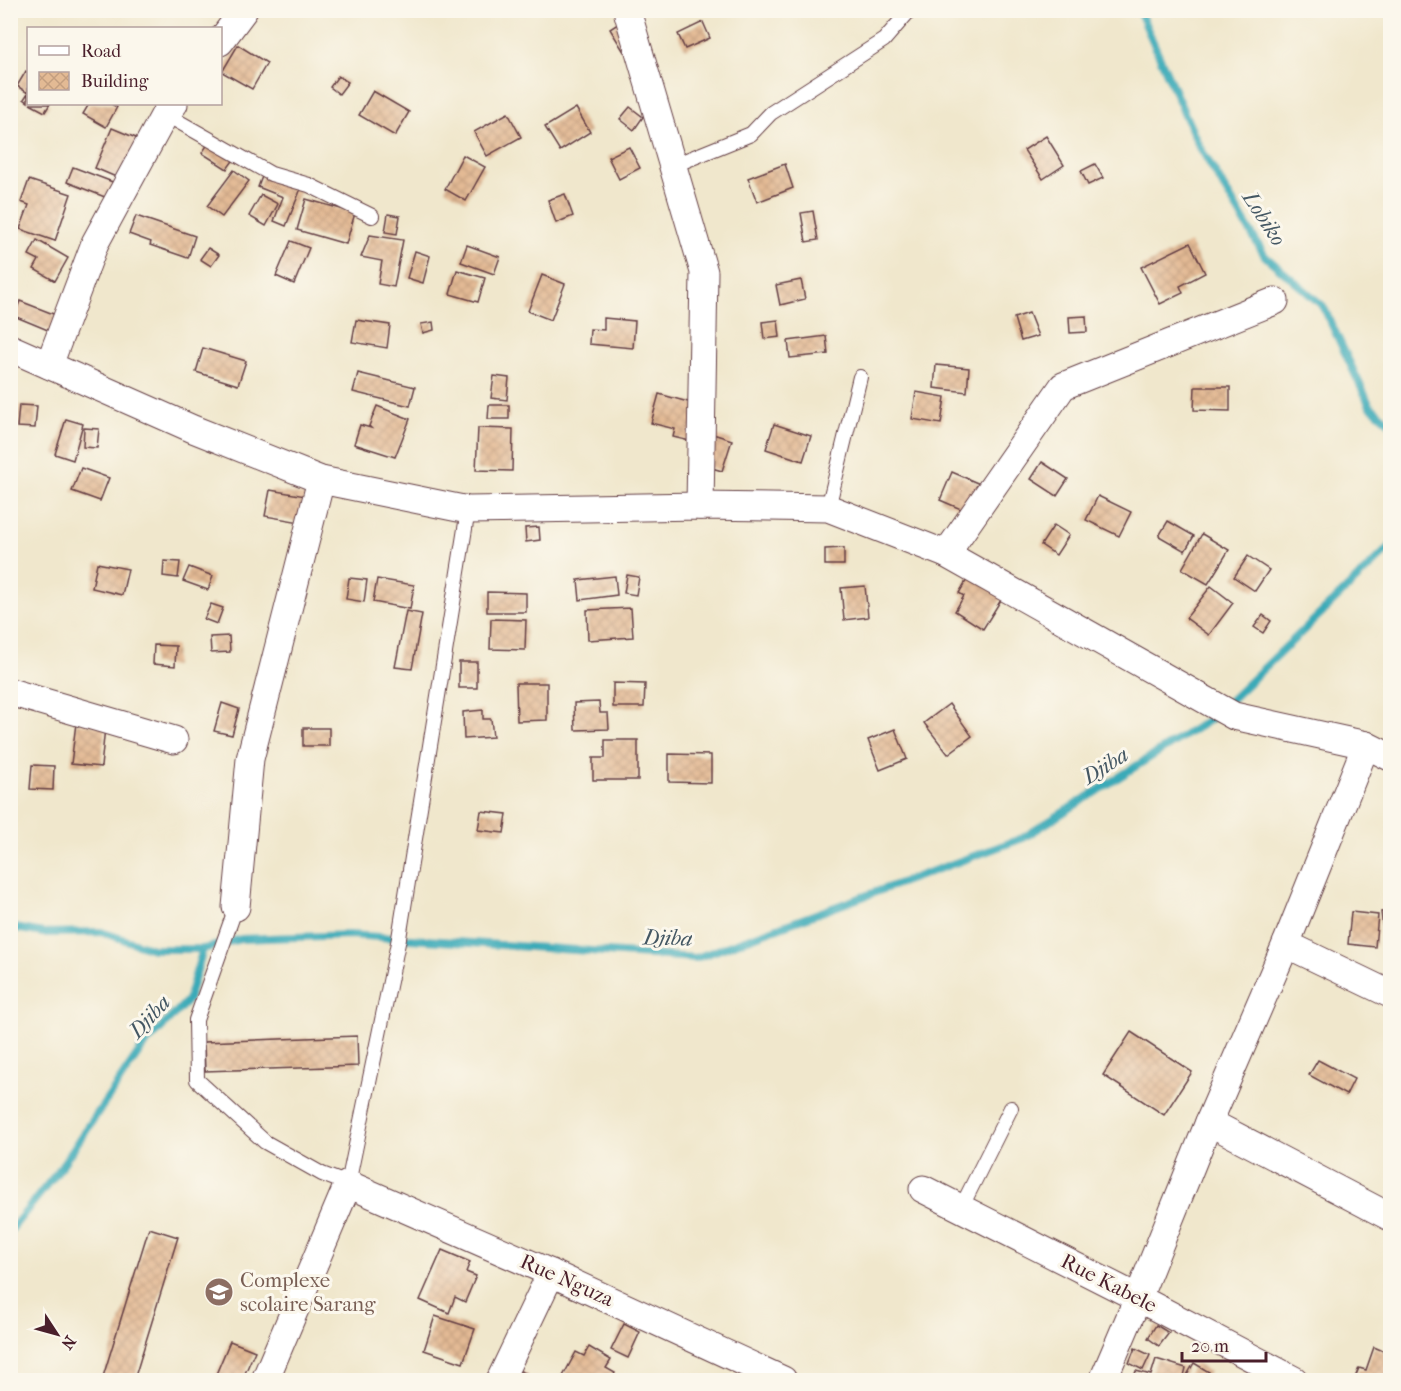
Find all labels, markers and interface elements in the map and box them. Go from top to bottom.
legend [27,27,222,105]
text: Road [81,41,121,62]
text: Building [81,71,149,92]
water label: Lobiko [1236,185,1291,251]
water label: Djiba [1076,742,1133,791]
water label: Djiba [641,924,693,952]
water label: Djiba [122,990,176,1045]
street label: Rue Nguza [517,1249,618,1311]
street label: Rue Kabele [1057,1249,1161,1317]
place label: Complexe scolaire Sarang [240,1268,376,1316]
school or university icon: Complexe scolaire Sarang [203,1276,235,1308]
north arrow [27,1304,87,1364]
scale bar [1182,1325,1266,1363]
text: N [57,1332,80,1354]
text: 20 m [1191,1336,1229,1357]

